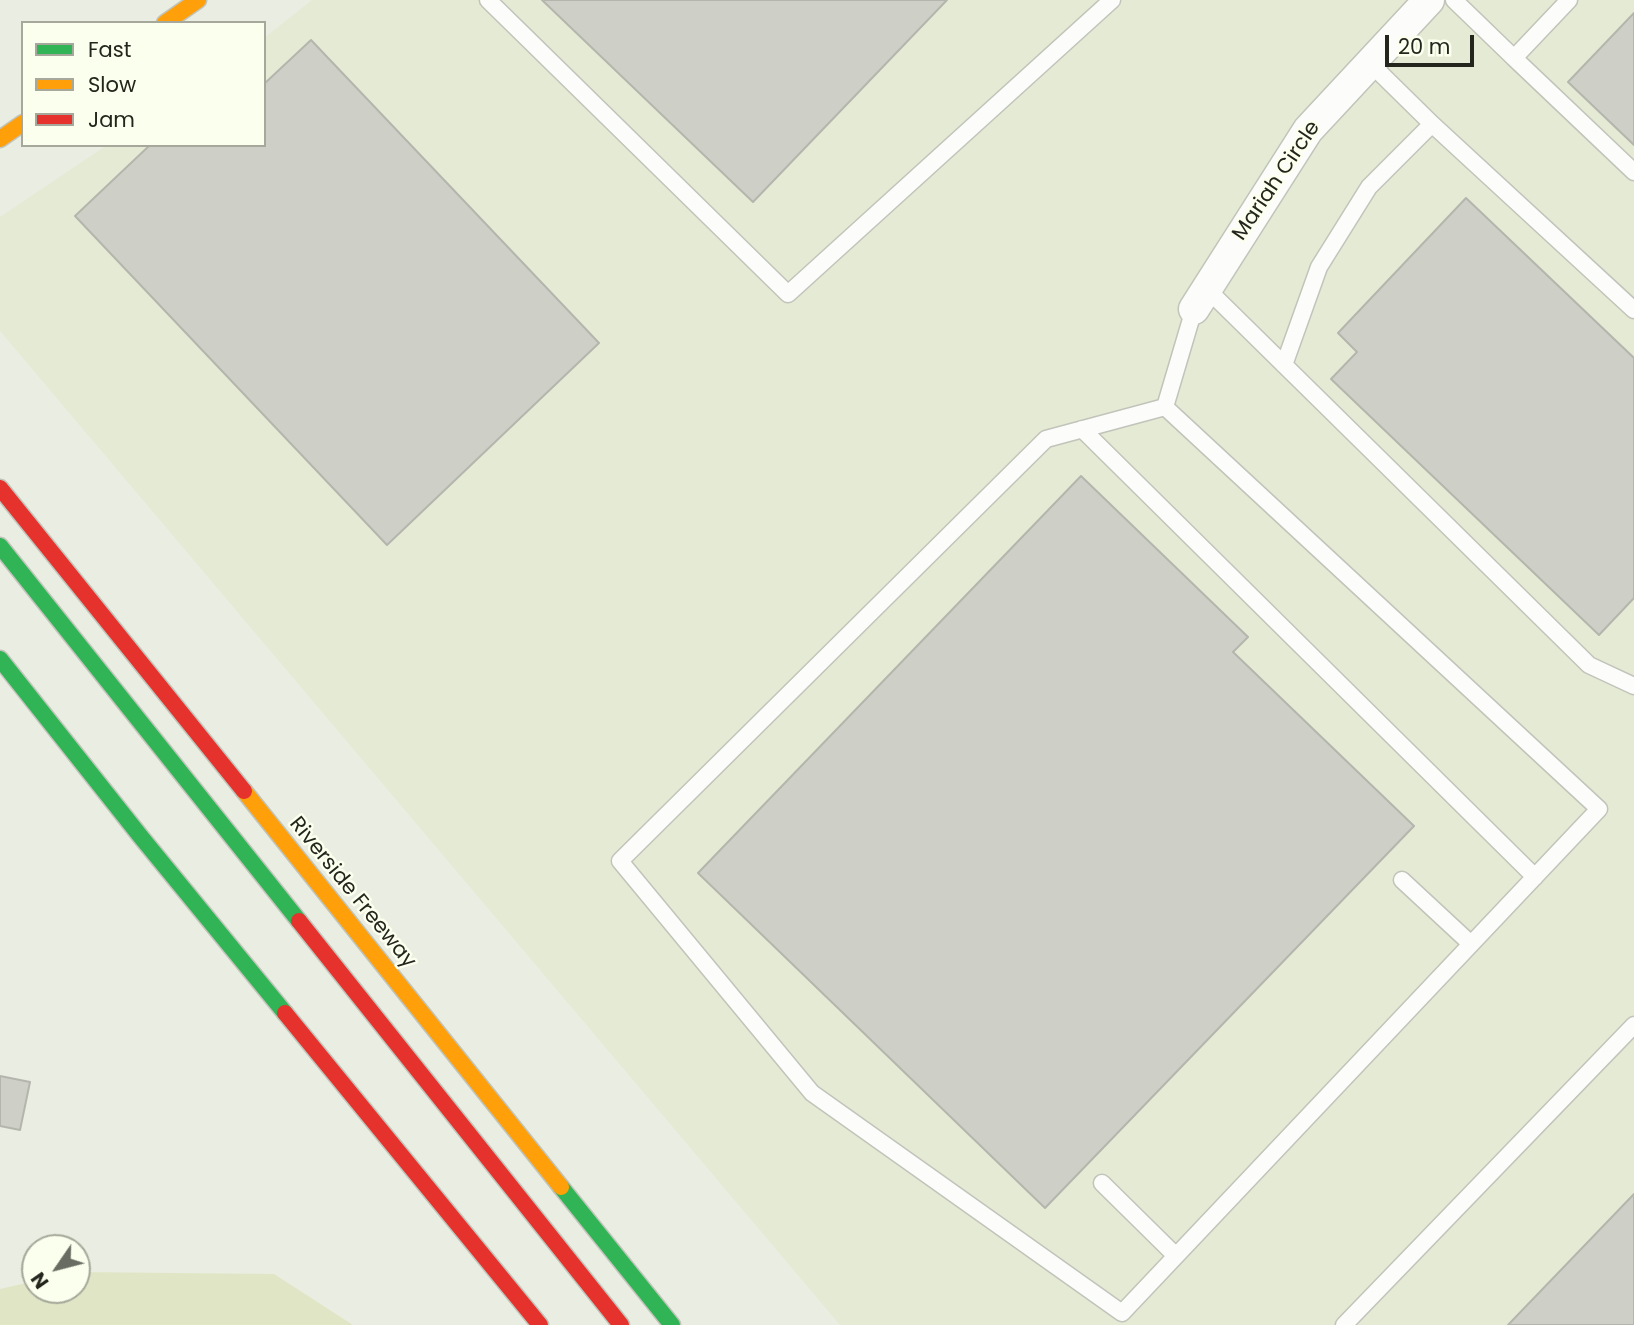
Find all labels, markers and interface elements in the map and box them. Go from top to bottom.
legend [21,21,266,147]
scale bar [1389,21,1478,65]
text: 20 m [1398,32,1451,61]
text: Fast [88,35,131,64]
text: Slow [88,70,136,99]
text: Jam [88,105,135,134]
street label: Mariah Circle [1228,116,1326,246]
street label: Riverside Freeway [283,812,421,974]
north arrow [21,1234,91,1304]
text: N [25,1267,55,1294]

